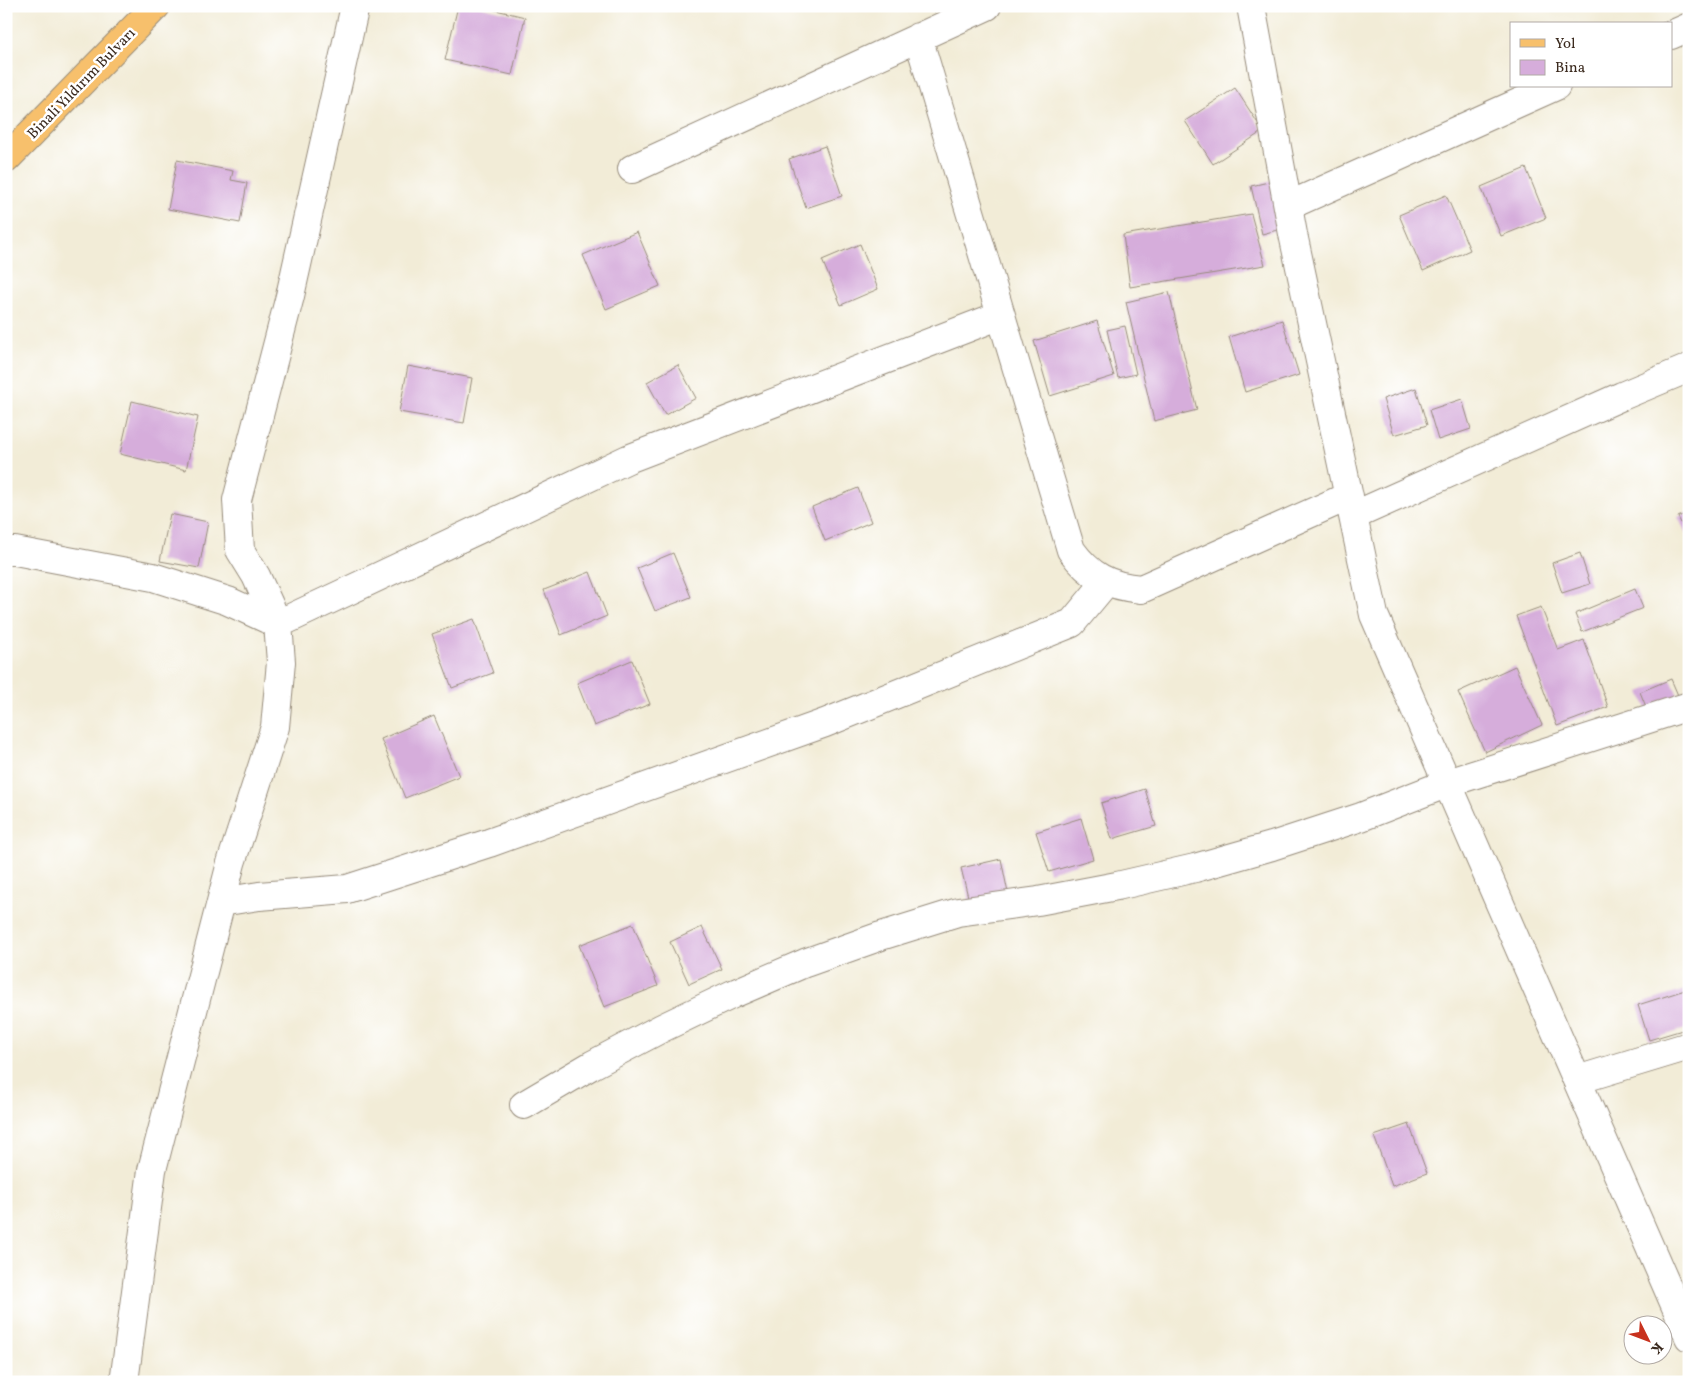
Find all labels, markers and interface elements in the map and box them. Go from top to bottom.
legend [1510,22,1672,88]
street label: Binali Yıldırım Bulvarı [23,24,141,144]
text: Yol [1555,34,1575,55]
text: Bina [1555,58,1585,79]
north arrow [1622,1316,1672,1366]
text: K [1646,1338,1667,1358]

